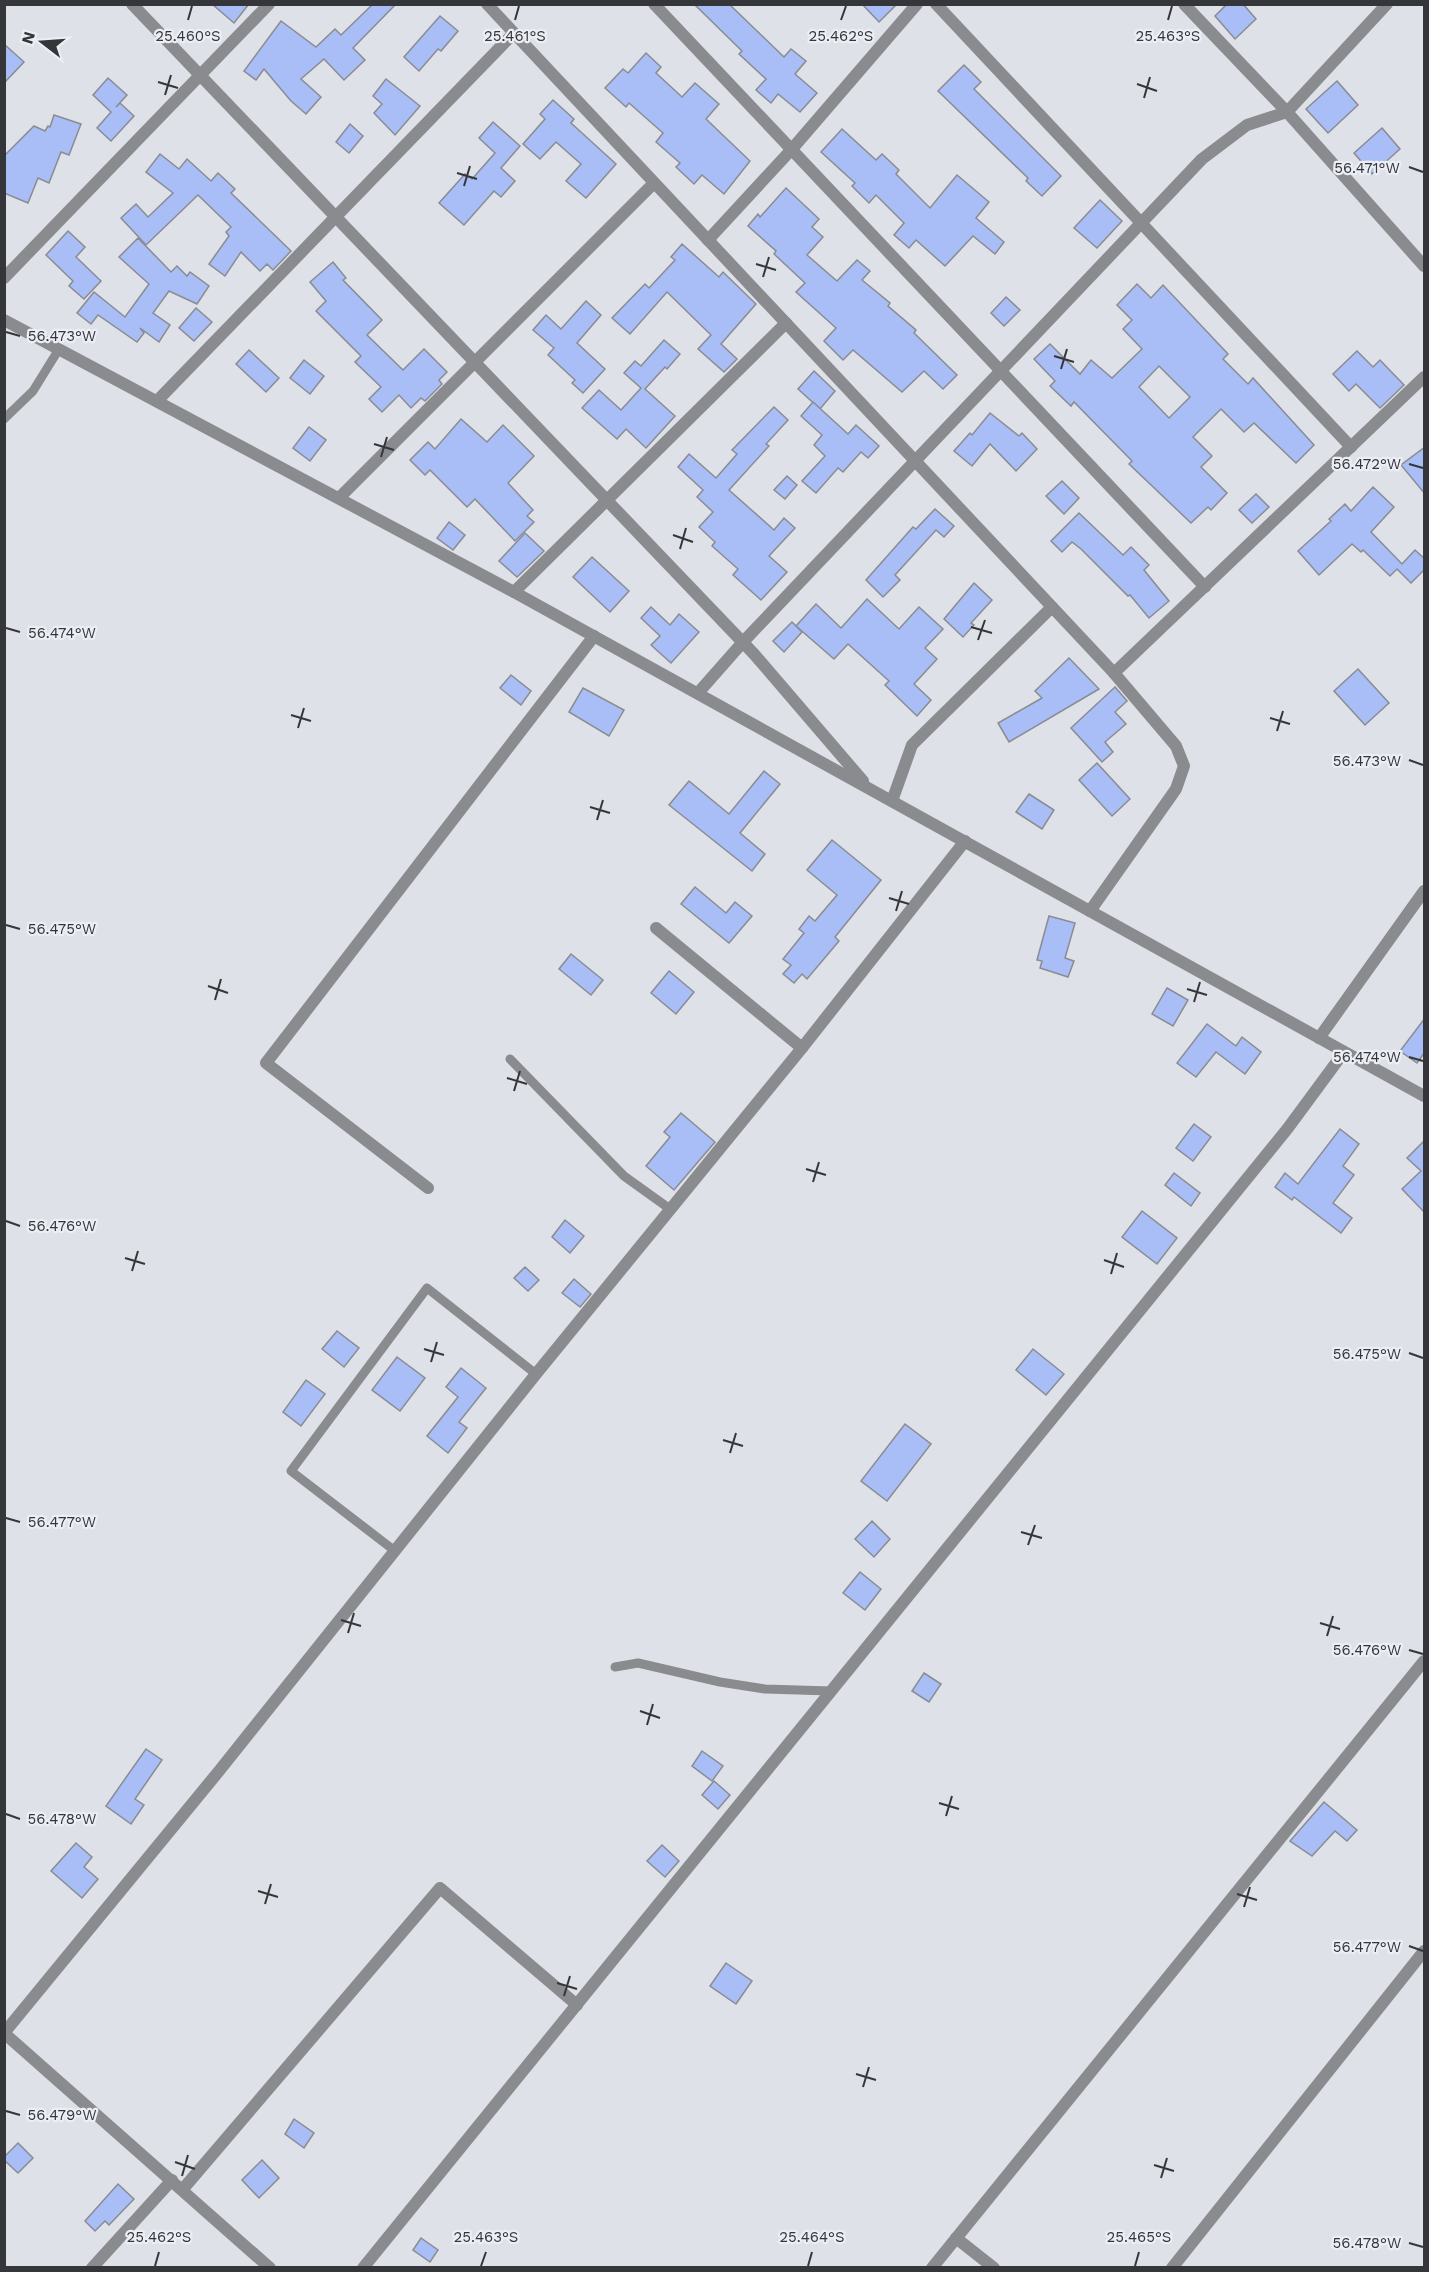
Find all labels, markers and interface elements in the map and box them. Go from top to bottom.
north arrow [12,12,72,72]
text: 25.460°S [155,27,221,45]
text: 25.461°S [484,27,546,45]
text: 25.462°S [809,27,873,45]
text: 25.463°S [1136,27,1200,45]
text: N [17,29,39,46]
text: 56.471°W [1334,159,1400,177]
text: 56.473°W [28,327,96,345]
text: 56.472°W [1333,455,1401,473]
text: 56.474°W [28,624,96,642]
text: 56.473°W [1333,752,1401,770]
text: 56.475°W [28,920,96,938]
text: 56.474°W [1333,1048,1401,1066]
text: 56.476°W [28,1217,96,1235]
text: 56.475°W [1333,1345,1401,1363]
text: 56.477°W [28,1513,96,1531]
text: 56.476°W [1333,1641,1401,1659]
text: 56.478°W [28,1810,96,1828]
text: 56.477°W [1333,1938,1401,1956]
text: 56.479°W [27,2106,97,2124]
text: 25.462°S [127,2228,191,2246]
text: 25.463°S [454,2228,518,2246]
text: 25.464°S [779,2228,845,2246]
text: 25.465°S [1107,2228,1171,2246]
text: 56.478°W [1333,2234,1401,2252]

